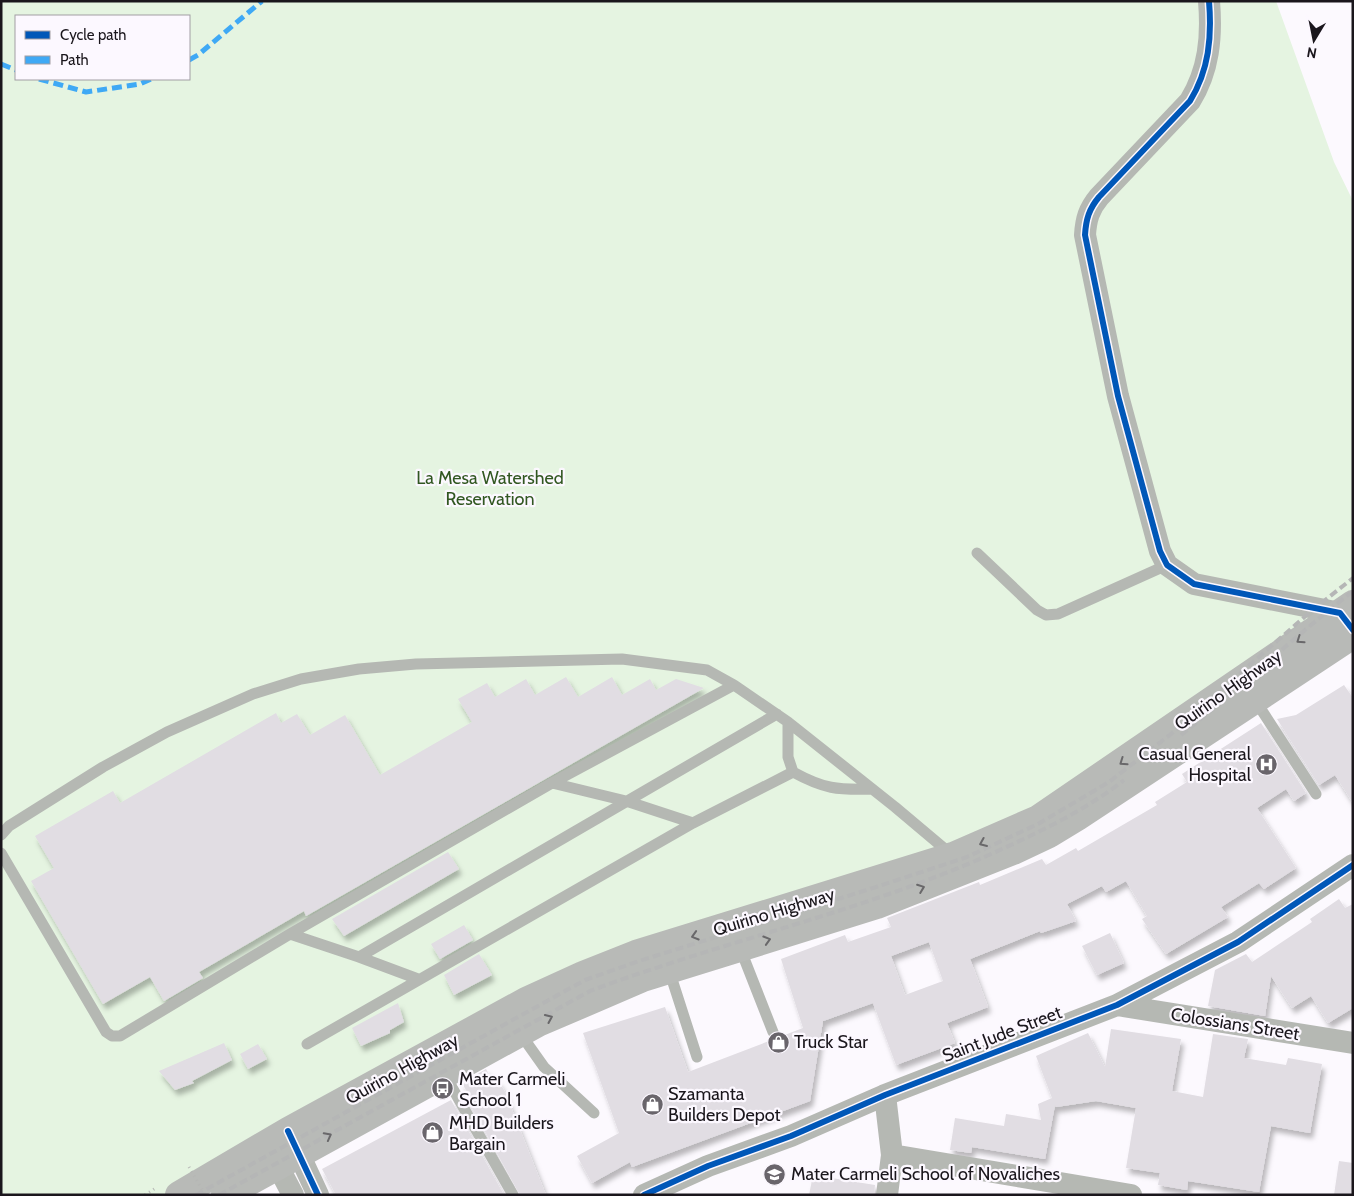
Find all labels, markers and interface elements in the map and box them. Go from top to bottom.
legend [15,15,190,80]
north arrow [1289,15,1339,65]
text: Cycle path [60,26,126,44]
text: N [1305,43,1318,63]
text: Path [60,51,89,69]
park label: La Mesa Watershed Reservation [416,467,564,510]
one-way arrow [1296,634,1306,643]
street label: Quirino Highway [1170,645,1286,735]
place label: Casual General Hospital [1138,743,1252,786]
hospital icon: Casual General Hospital [1255,752,1279,776]
one-way arrow [1119,756,1129,765]
one-way arrow [979,837,988,847]
street label: Quirino Highway [711,883,837,941]
one-way arrow [917,884,925,894]
one-way arrow [692,930,700,940]
one-way arrow [763,935,771,945]
street label: Saint Jude Street [939,1001,1065,1067]
street label: Colossians Street [1169,1003,1301,1045]
one-way arrow [544,1014,553,1025]
street label: Quirino Highway [342,1029,462,1109]
shop icon: Truck Star [766,1030,790,1054]
place label: Truck Star [794,1031,868,1053]
place label: Mater Carmeli School 1 [459,1068,565,1111]
bus stop icon: Mater Carmeli School 1 [431,1077,455,1101]
place label: Szamanta Builders Depot [668,1083,781,1126]
shop icon: Szamanta Builders Depot [640,1092,664,1116]
place label: MHD Builders Bargain [449,1112,554,1155]
shop icon: MHD Builders Bargain [421,1121,445,1145]
one-way arrow [323,1133,332,1143]
school or university icon: Mater Carmeli School of Novaliches [763,1162,787,1186]
place label: Mater Carmeli School of Novaliches [791,1163,1060,1185]

